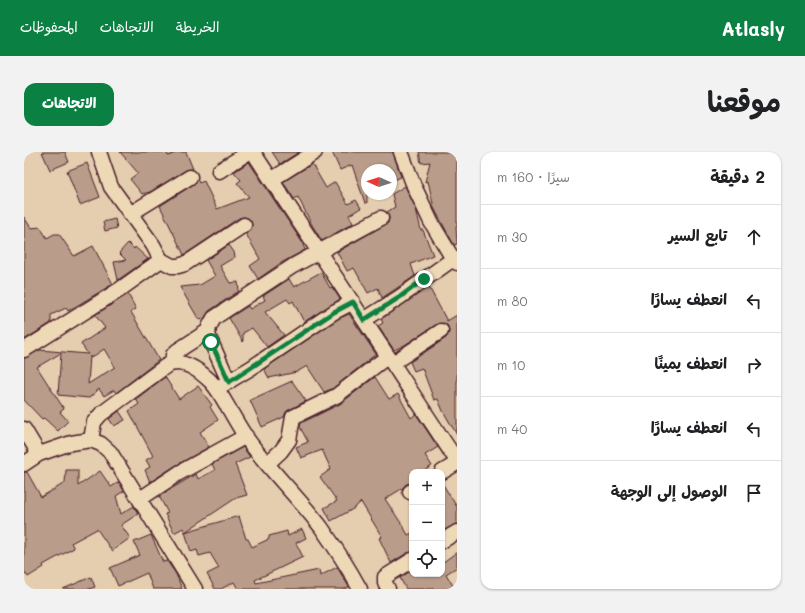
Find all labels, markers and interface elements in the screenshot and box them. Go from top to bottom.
text: Atlasly [722,16,785,41]
text: المحفوظات [20,17,78,36]
text: الاتجاهات [100,17,154,36]
text: الخريطة [176,17,219,36]
button: الاتجاهات [24,83,114,126]
text: موقعنا [707,83,781,119]
north arrow [361,164,397,200]
text: 2 دقيقة [710,165,765,187]
text: سيرًا · 160 m [497,168,570,185]
text: تابع السير [668,225,727,245]
icon: ahead [743,226,765,248]
text: 30 m [497,228,527,245]
route end [415,270,433,288]
text: انعطف يسارًا [651,289,727,309]
icon: left [743,290,765,312]
text: 80 m [497,292,527,309]
route start [202,333,220,351]
text: انعطف يمينًا [655,353,727,373]
icon: right [743,354,765,376]
text: 10 m [497,356,525,373]
text: انعطف يسارًا [651,417,727,437]
icon: left [743,418,765,440]
text: 40 m [497,420,527,437]
map controls [409,469,445,577]
button: + [409,469,445,505]
text: الوصول إلى الوجهة [611,481,727,501]
icon: arrive [743,482,765,504]
button: − [409,505,445,541]
button: locate [409,541,445,577]

